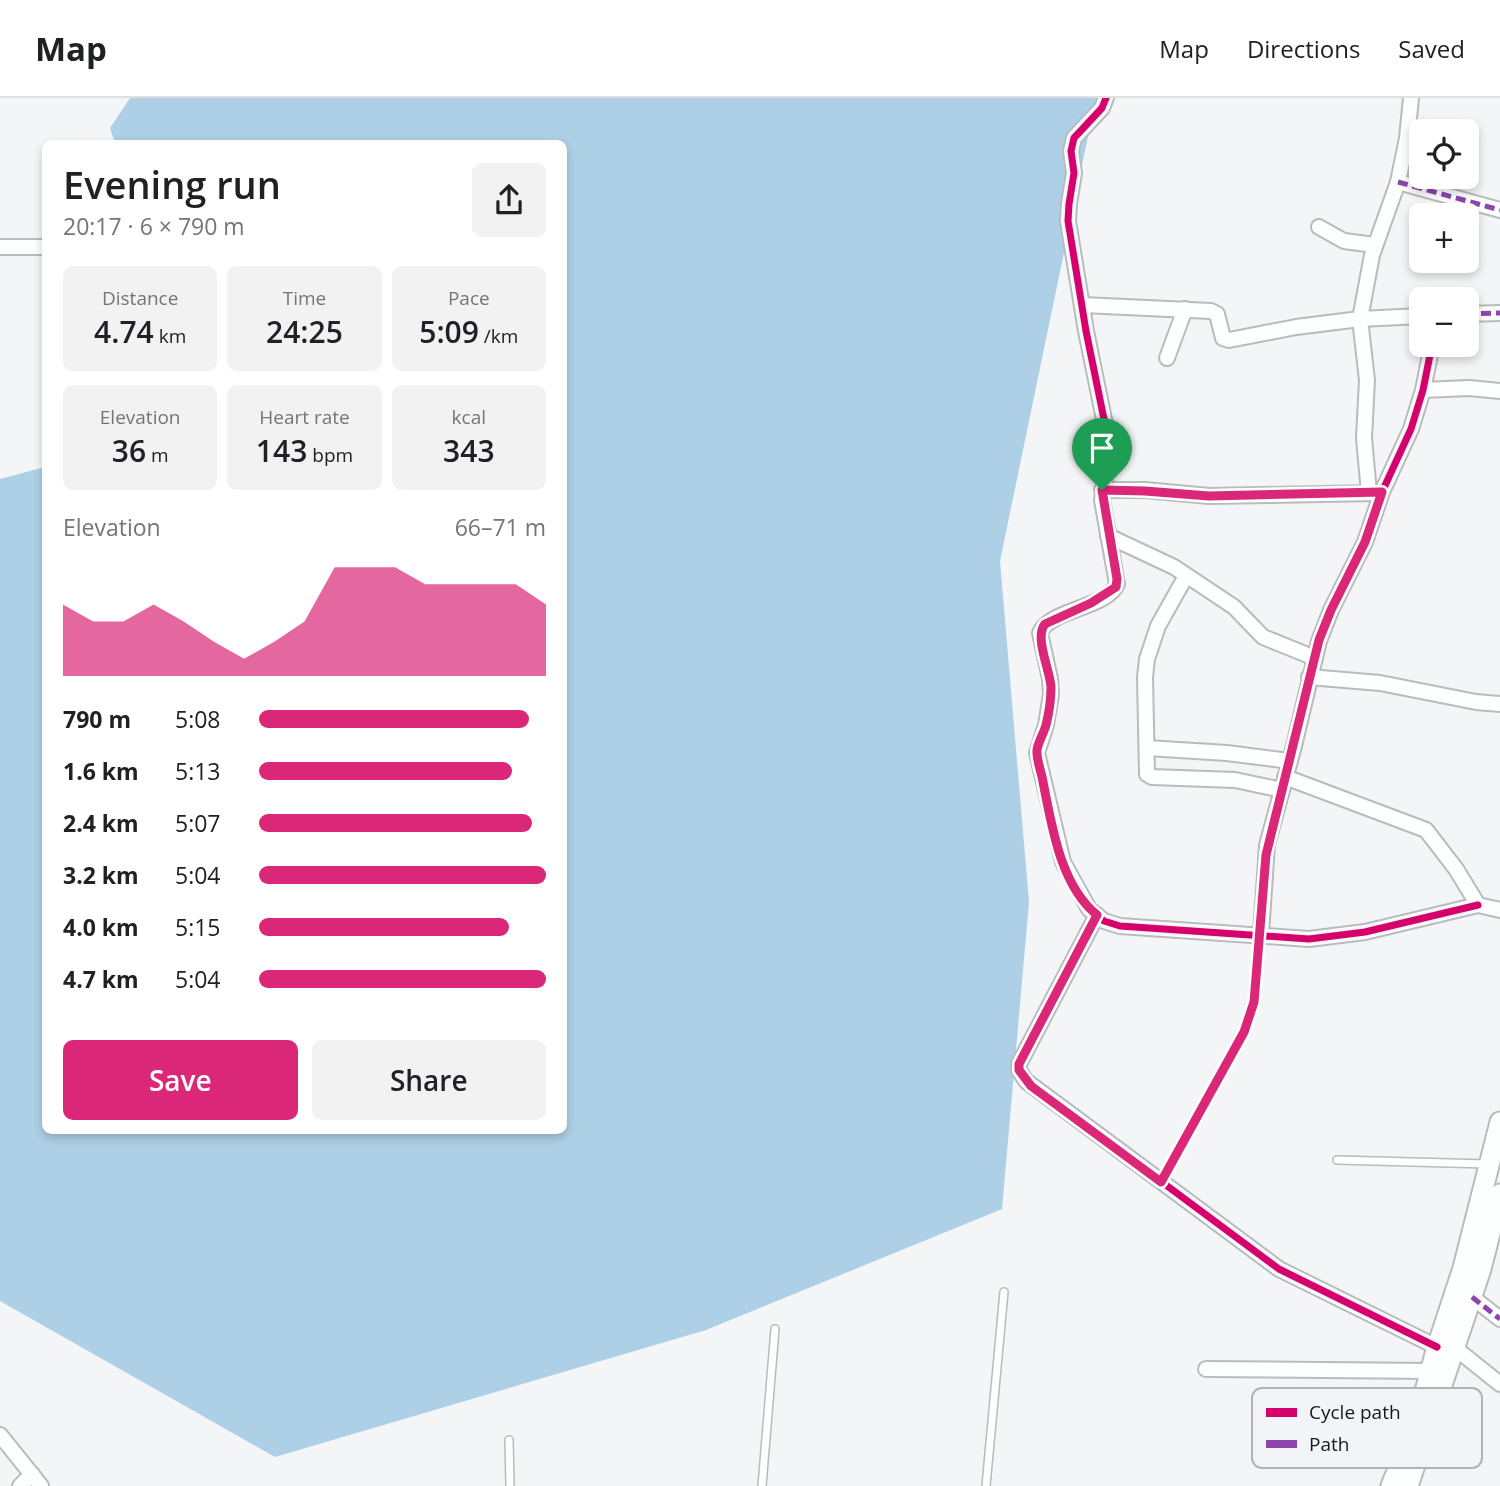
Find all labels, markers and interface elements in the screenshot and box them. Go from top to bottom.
text: Map [35,26,107,71]
text: Map [1159,32,1209,65]
text: Directions [1247,32,1360,65]
text: Saved [1398,32,1465,65]
map controls [1409,119,1479,357]
button: locate [1409,119,1479,189]
text: Evening run [63,158,281,210]
button: share [472,163,546,237]
button: + [1409,203,1479,273]
text: 20:17 · 6 × 790 m [63,210,245,242]
text: Distance [102,285,178,311]
text: Time [283,285,326,311]
text: Pace [448,285,490,311]
button: − [1409,287,1479,357]
text: 4.74 [94,311,154,352]
text: 24:25 [266,311,343,352]
text: 5:09 [419,311,479,352]
text: km [154,323,186,349]
text: /km [479,323,518,349]
text: Elevation [100,404,181,430]
text: Heart rate [259,404,350,430]
text: kcal [452,404,486,430]
pin [1072,418,1132,490]
icon: arrive [1083,429,1121,467]
text: 36 [112,430,146,471]
text: 143 [256,430,307,471]
text: 343 [443,430,495,471]
text: m [146,442,169,468]
text: bpm [307,442,353,468]
text: Elevation [63,511,161,543]
text: 66–71 m [455,511,546,543]
text: 790 m [63,703,131,735]
text: 5:08 [175,703,221,735]
text: 1.6 km [63,755,139,787]
text: 5:13 [175,755,221,787]
text: 2.4 km [63,807,139,839]
text: 5:07 [175,807,221,839]
text: 3.2 km [63,859,139,891]
text: 5:04 [175,859,221,891]
text: 4.0 km [63,911,139,943]
text: 5:15 [175,911,221,943]
text: 4.7 km [63,963,139,995]
text: 5:04 [175,963,221,995]
button: Save [63,1040,298,1120]
button: Share [312,1040,546,1120]
legend [1252,1388,1482,1468]
text: Cycle path [1309,1399,1401,1425]
text: Path [1309,1431,1349,1457]

